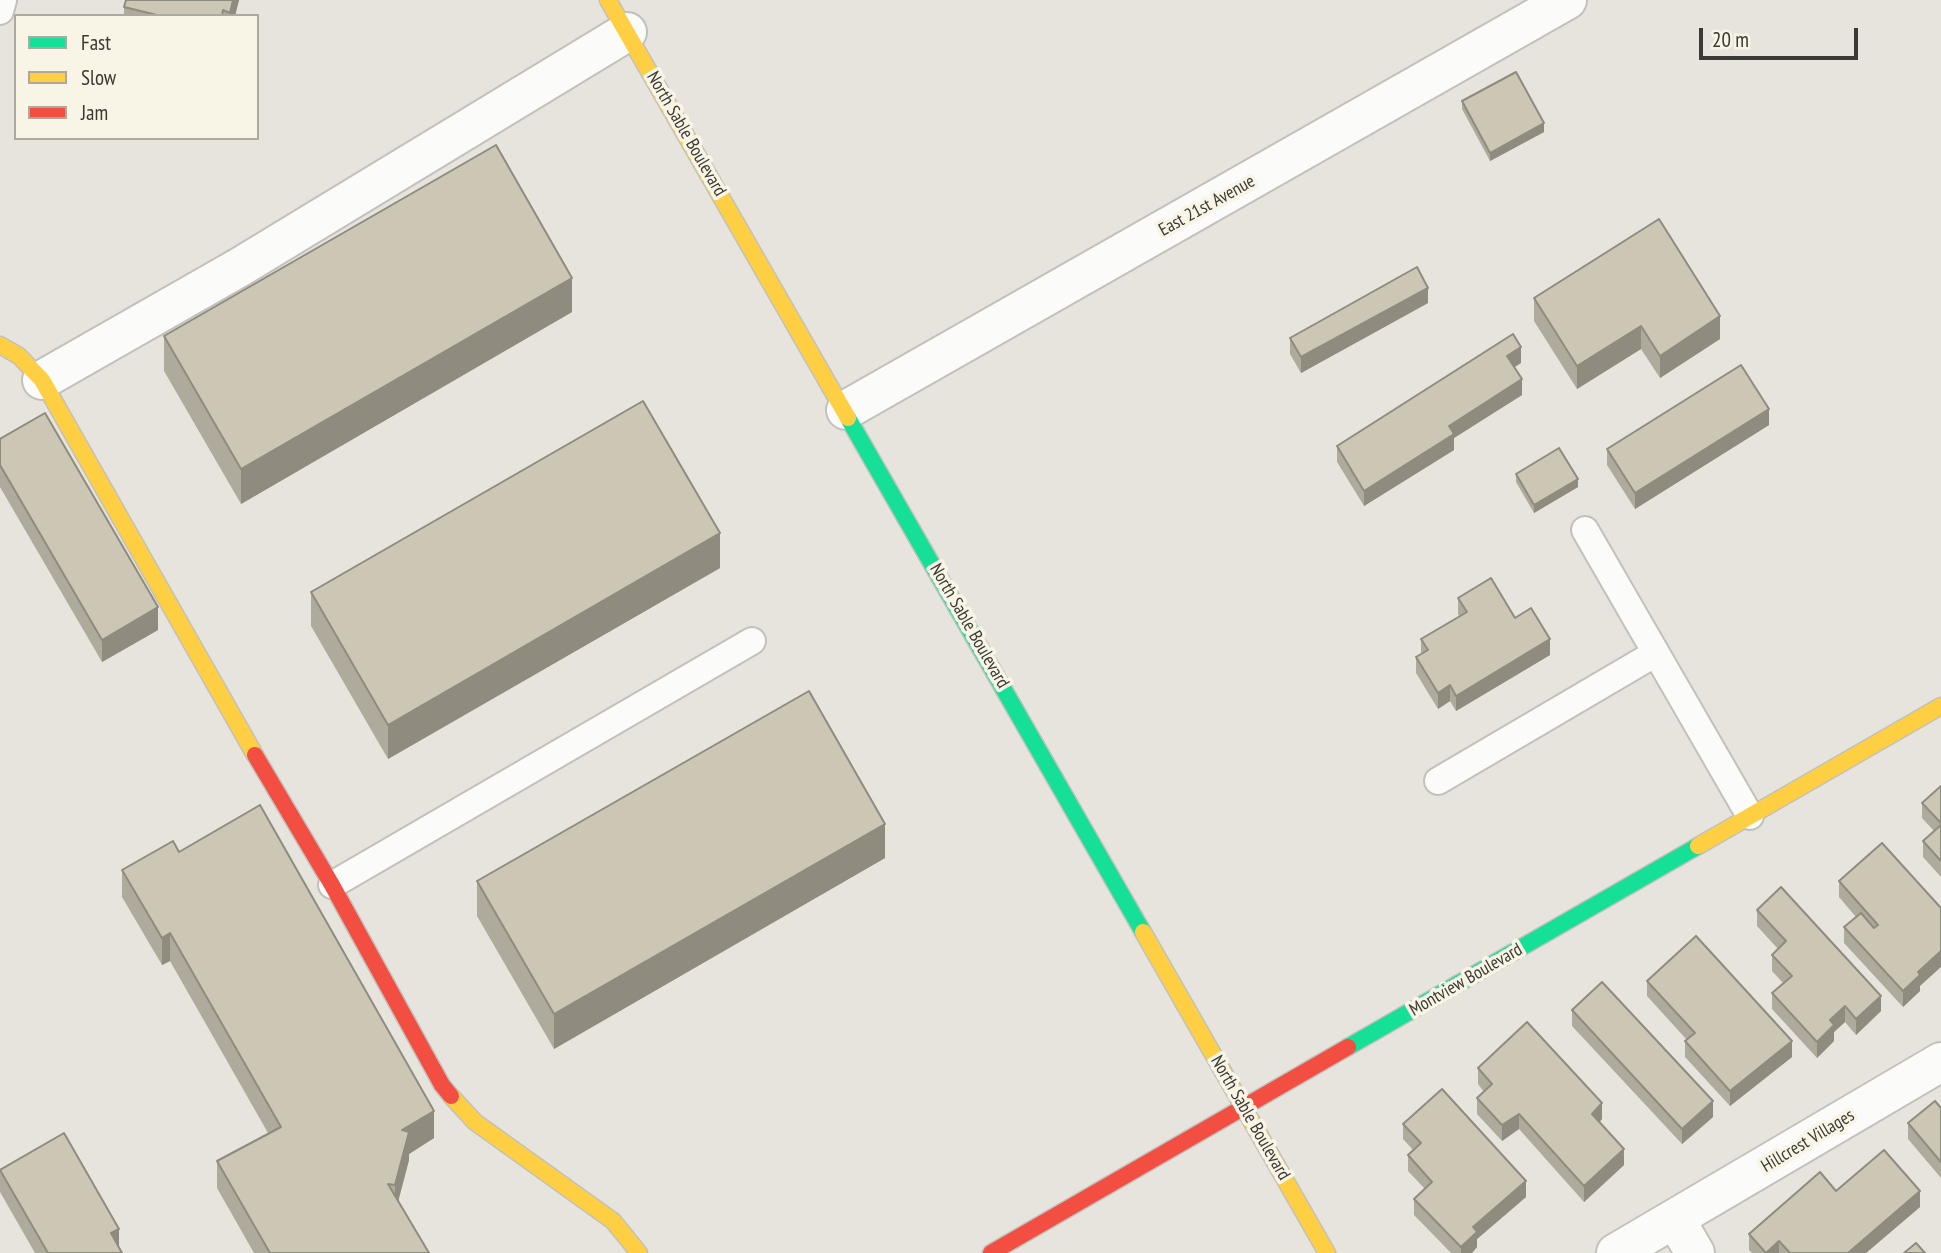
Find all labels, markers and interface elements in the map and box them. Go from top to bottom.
legend [14,14,259,140]
scale bar [1703,14,1862,58]
text: 20 m [1712,26,1749,53]
text: Fast [81,29,111,56]
text: Slow [81,64,116,91]
street label: North Sable Boulevard [642,68,730,200]
text: Jam [81,99,108,126]
street label: East 21st Avenue [1155,171,1259,241]
street label: North Sable Boulevard [925,560,1013,692]
street label: Montview Boulevard [1406,939,1526,1021]
street label: North Sable Boulevard [1206,1052,1294,1184]
street label: Hillcrest Villages [1758,1105,1858,1177]

